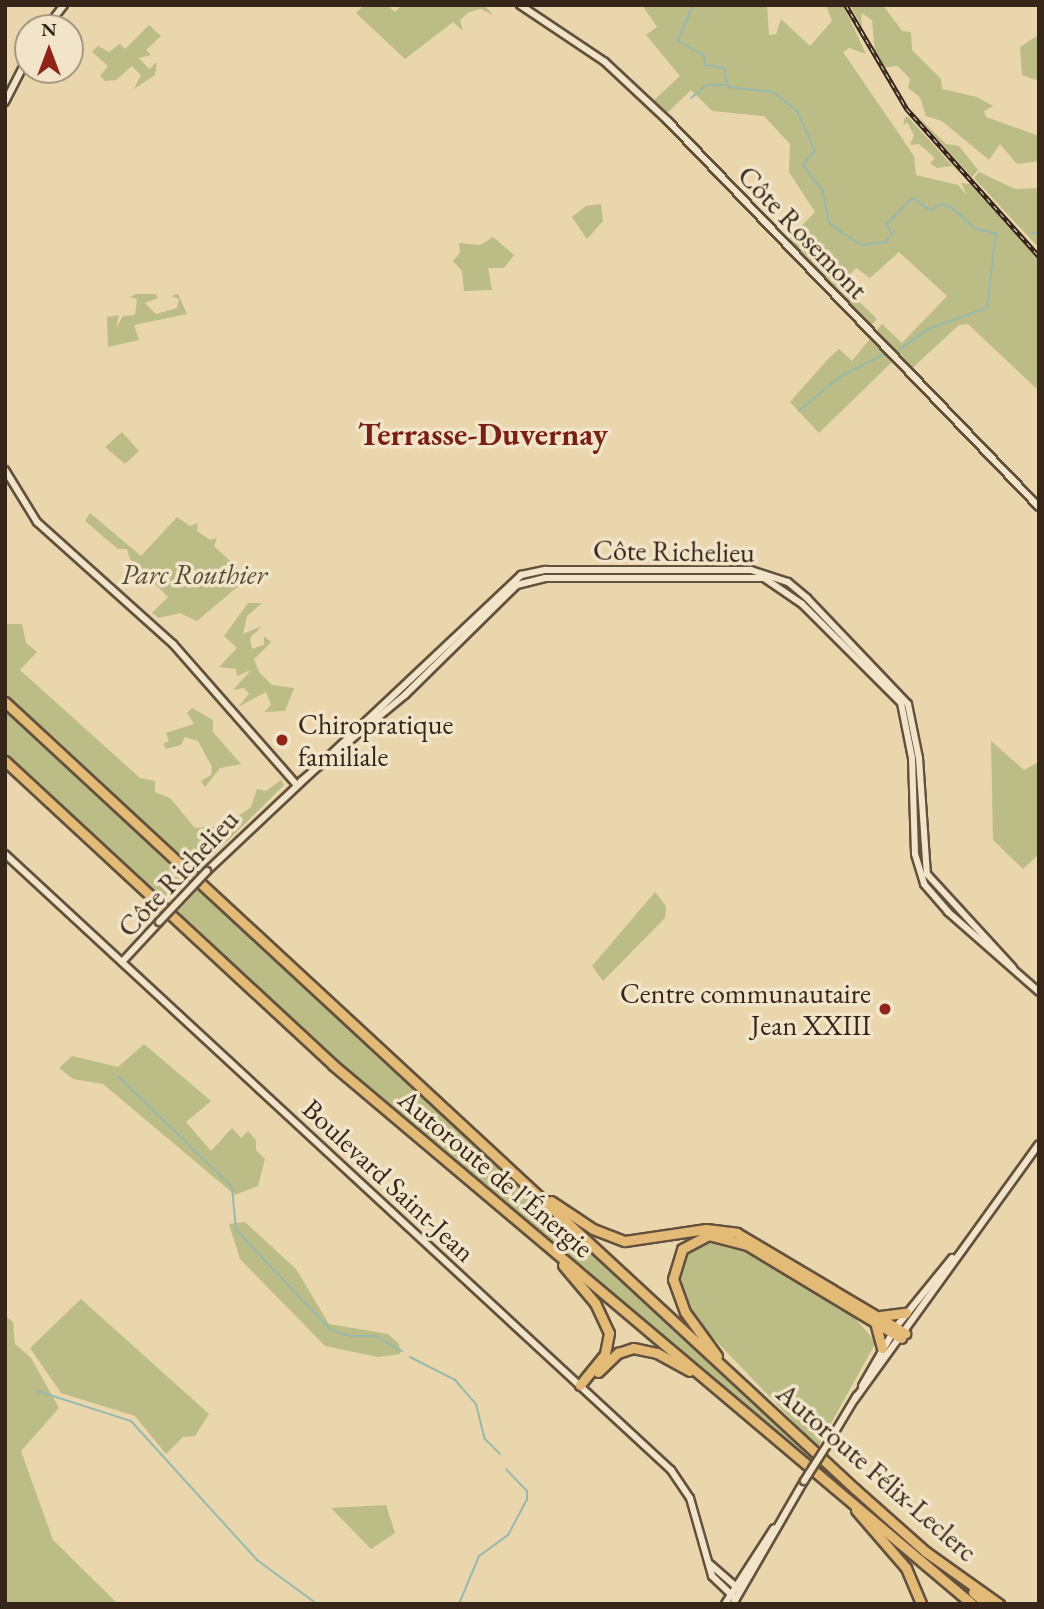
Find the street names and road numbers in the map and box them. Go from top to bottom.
street label: Côte Rosemont [731,158,875,306]
street label: Côte Richelieu [593,533,755,569]
street label: Côte Richelieu [111,802,245,944]
street label: Autoroute de l'Énergie [392,1082,600,1264]
street label: Boulevard Saint-Jean [296,1091,482,1269]
street label: Autoroute Félix-Leclerc [770,1376,984,1568]

